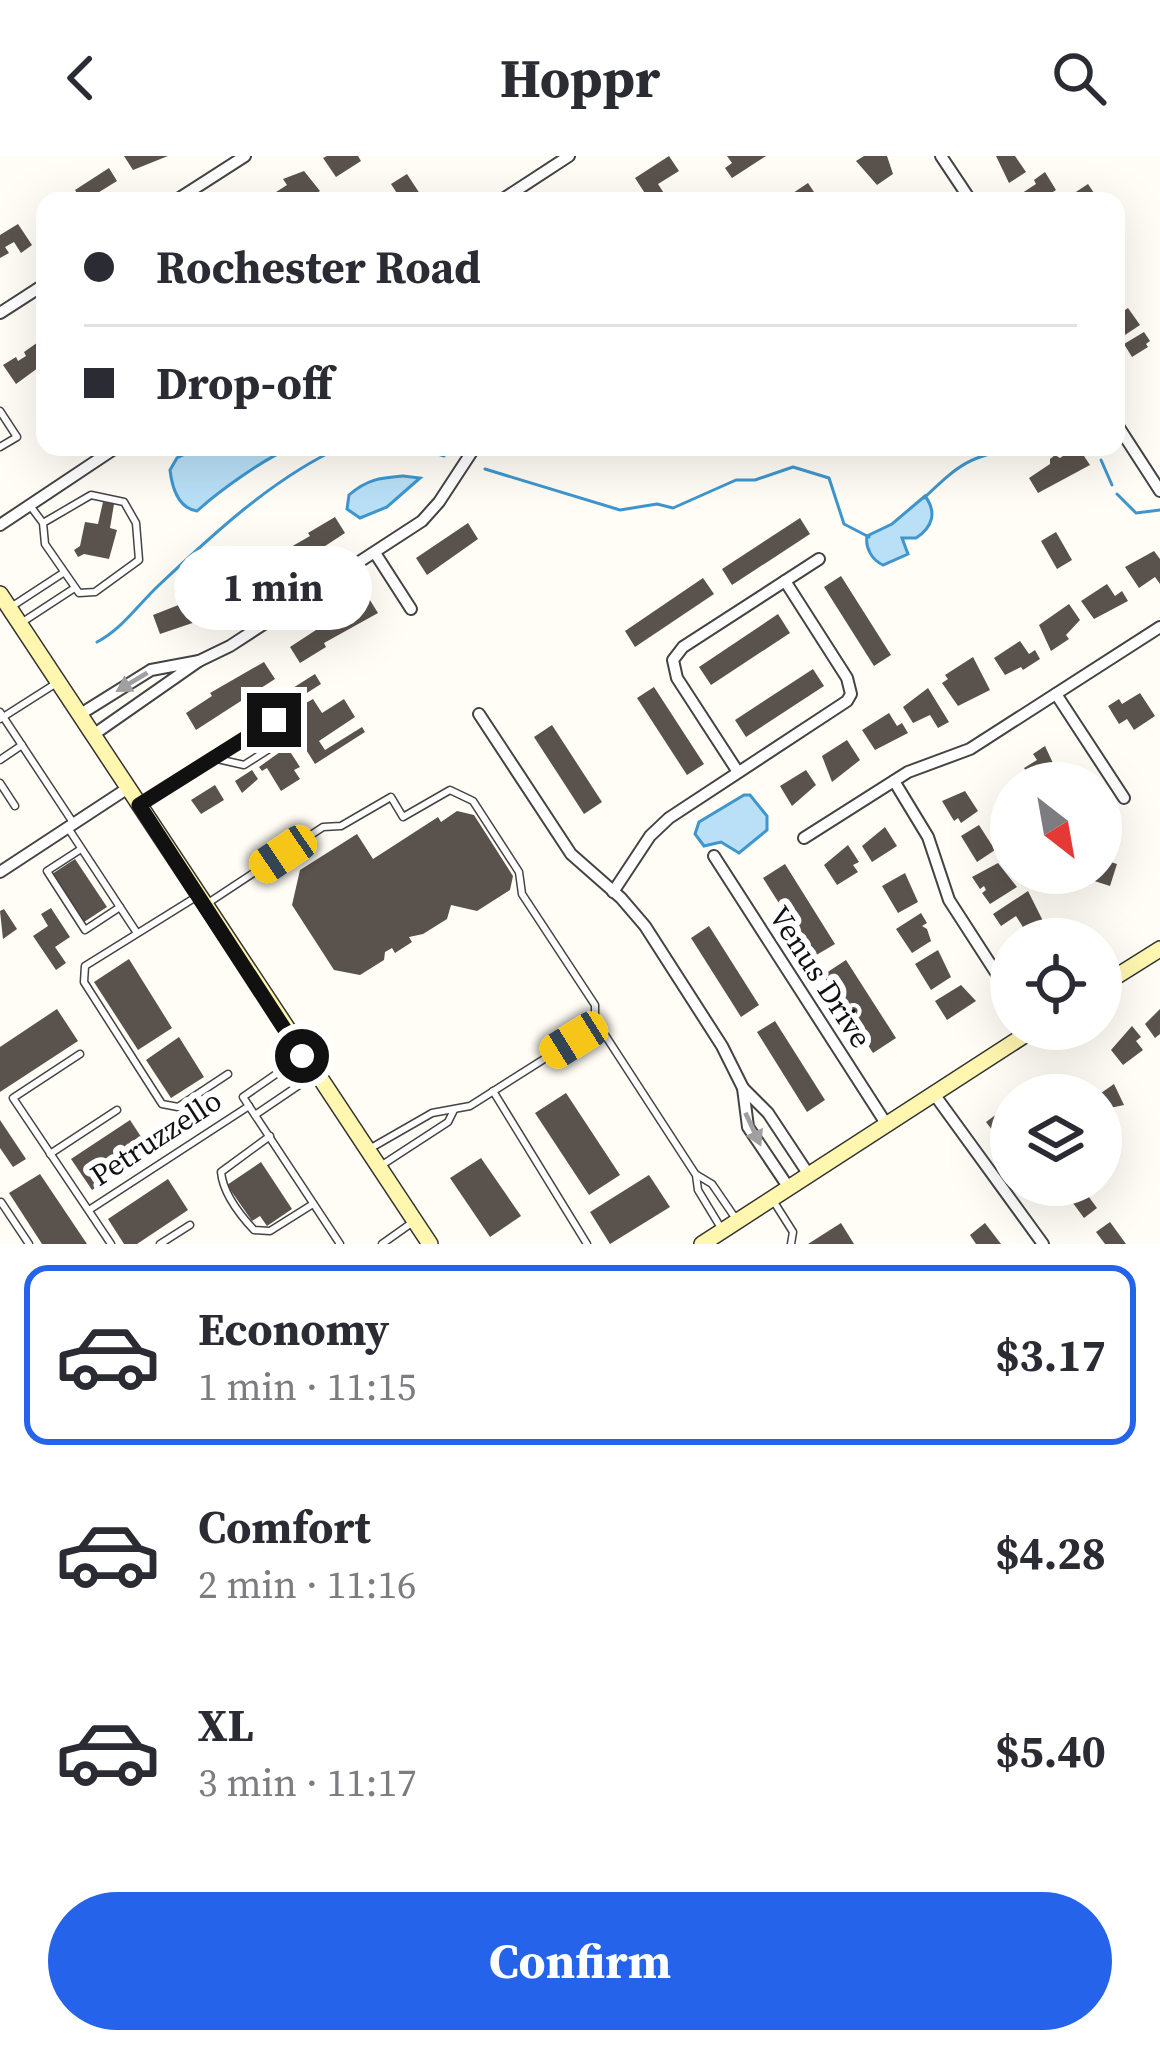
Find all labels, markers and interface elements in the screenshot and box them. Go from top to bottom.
text: Hoppr [500,41,660,115]
icon: back [48,45,114,111]
icon: search [1046,45,1112,111]
text: Rochester Road [156,236,481,298]
text: Drop-off [156,352,332,414]
callout: 1 min [175,546,373,630]
text: 1 min [222,561,324,614]
one-way arrow [115,671,149,692]
route end [247,693,301,747]
north arrow [990,762,1122,894]
map controls [990,762,1122,1206]
car [243,819,323,889]
street label: Venus Drive [759,898,882,1056]
button: locate [990,918,1122,1050]
car [534,1006,614,1074]
route start [275,1029,329,1083]
button: layers [990,1074,1122,1206]
street label: Petruzzello [82,1080,229,1195]
one-way arrow [744,1111,764,1146]
text: Economy [198,1298,389,1360]
icon: car [54,1301,162,1409]
text: $3.17 [995,1324,1106,1386]
text: 1 min · 11:15 [198,1360,417,1413]
text: Comfort [198,1496,371,1558]
icon: car [54,1499,162,1607]
text: $4.28 [995,1522,1106,1584]
text: 2 min · 11:16 [198,1558,417,1611]
text: XL [198,1694,254,1756]
icon: car [54,1697,162,1805]
text: $5.40 [995,1720,1106,1782]
text: 3 min · 11:17 [198,1756,417,1809]
button: Confirm [48,1892,1112,2030]

